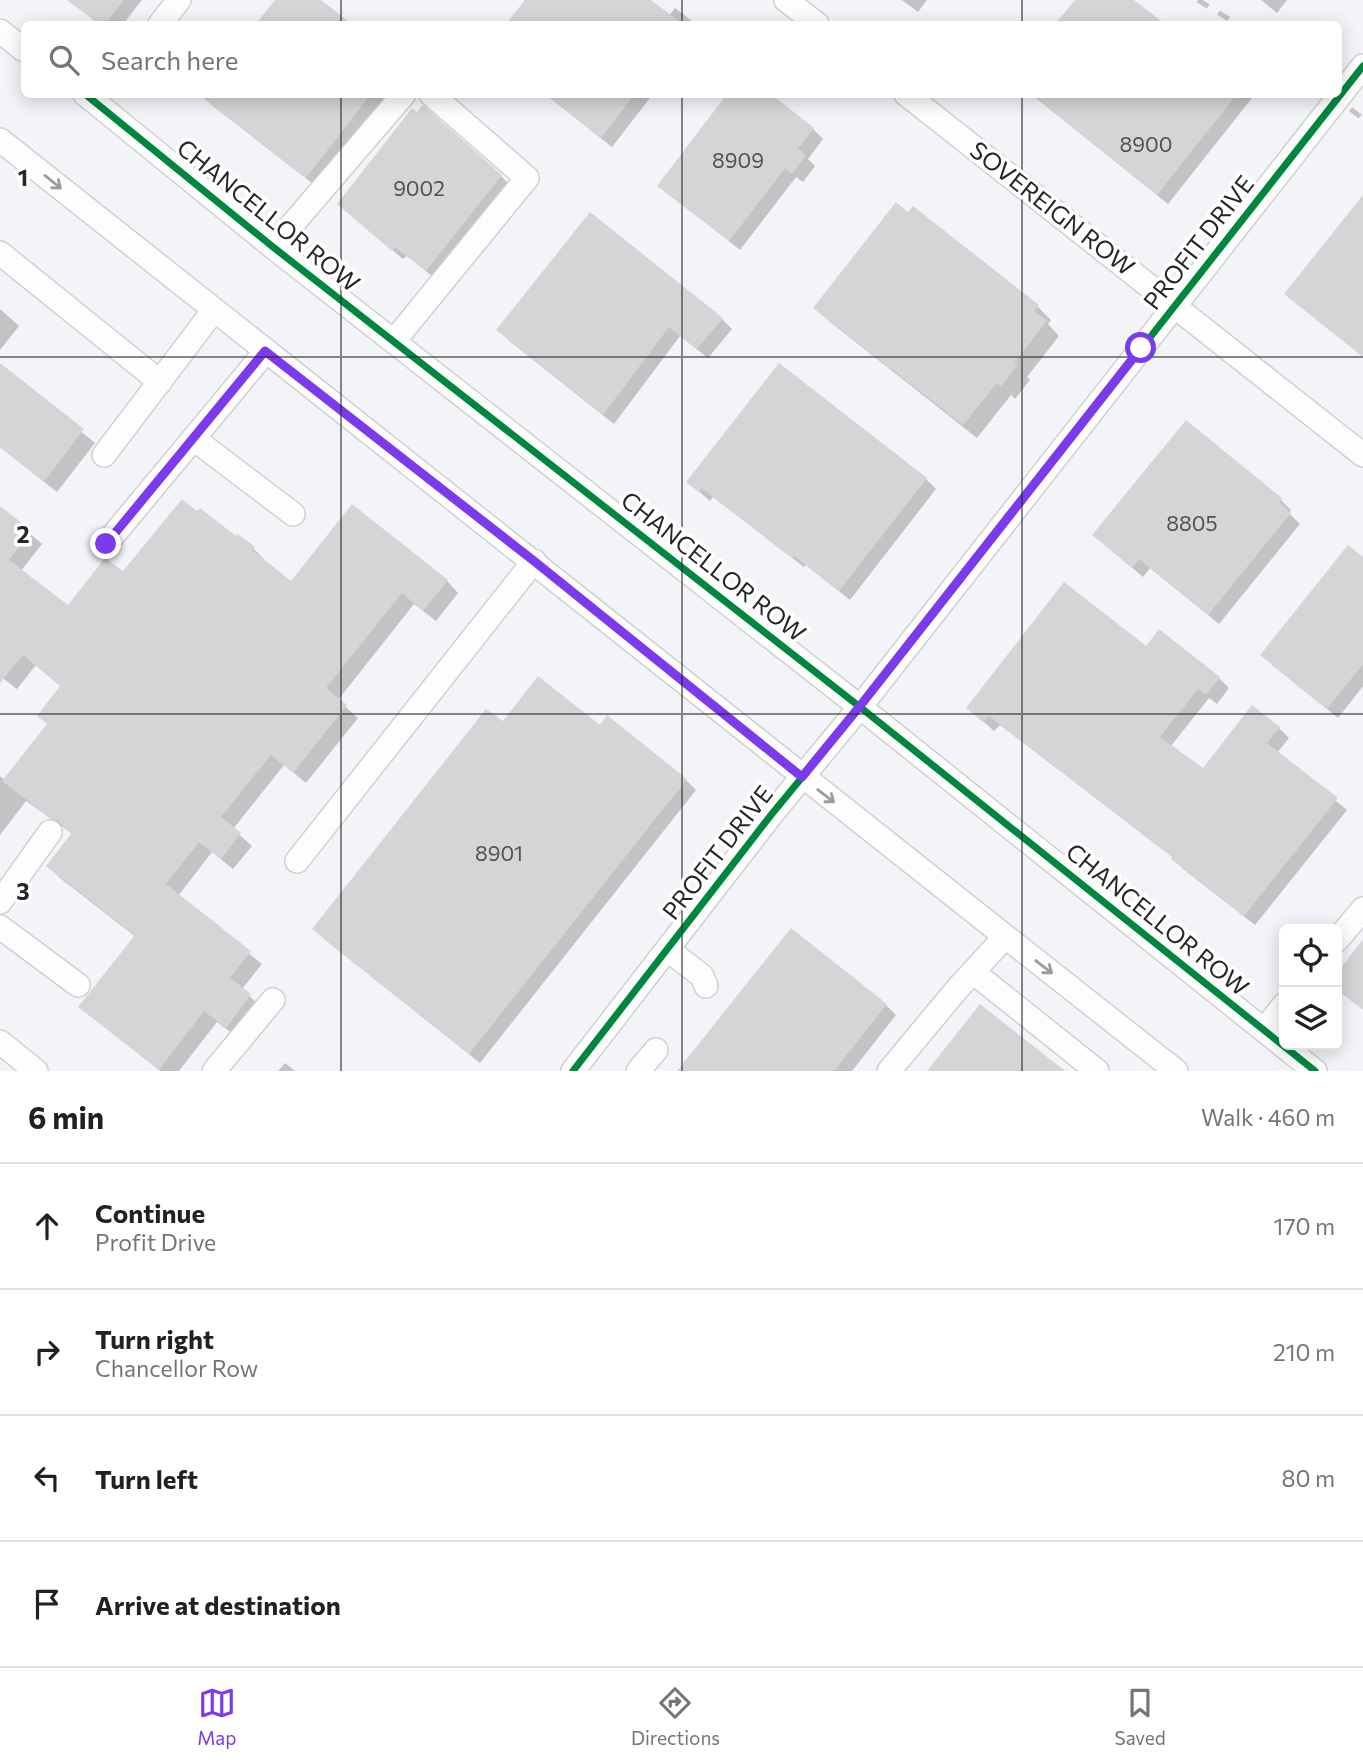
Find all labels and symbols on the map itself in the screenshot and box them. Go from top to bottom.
house number: 8900 [1120,131,1172,156]
street label: CHANCELLOR ROW [172,132,366,297]
street label: SOVEREIGN ROW [965,135,1141,281]
house number: 8909 [712,147,764,172]
text: 1 [18,163,28,191]
street label: PROFIT DRIVE [1137,169,1259,315]
one-way arrow [44,174,62,190]
house number: 9002 [393,175,445,200]
route start [1125,332,1156,363]
street label: CHANCELLOR ROW [616,485,812,647]
house number: 8805 [1166,510,1218,535]
text: 2 [16,520,30,548]
route end [90,528,121,559]
street label: PROFIT DRIVE [656,779,778,925]
one-way arrow [817,788,835,804]
street label: CHANCELLOR ROW [1061,836,1255,1001]
house number: 8901 [475,840,523,865]
text: 3 [16,877,30,905]
one-way arrow [1034,959,1052,974]

